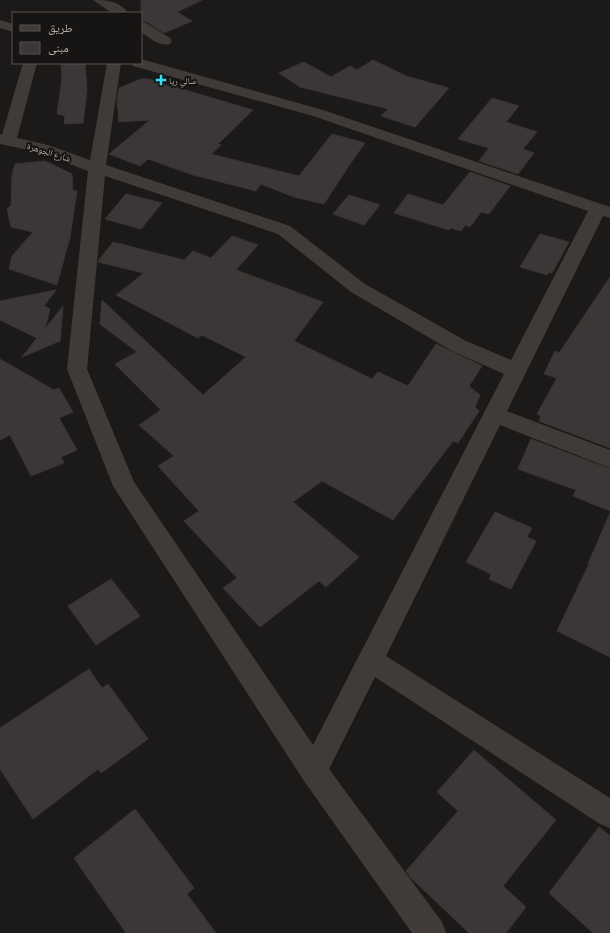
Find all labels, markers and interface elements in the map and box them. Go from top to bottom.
legend [12,12,142,64]
text: طريق [48,20,73,35]
text: مبنى [48,40,69,55]
marker: سالي ريا [156,75,166,85]
place label: سالي ريا [169,75,196,88]
street label: شارع الجوهرة [26,140,72,165]

